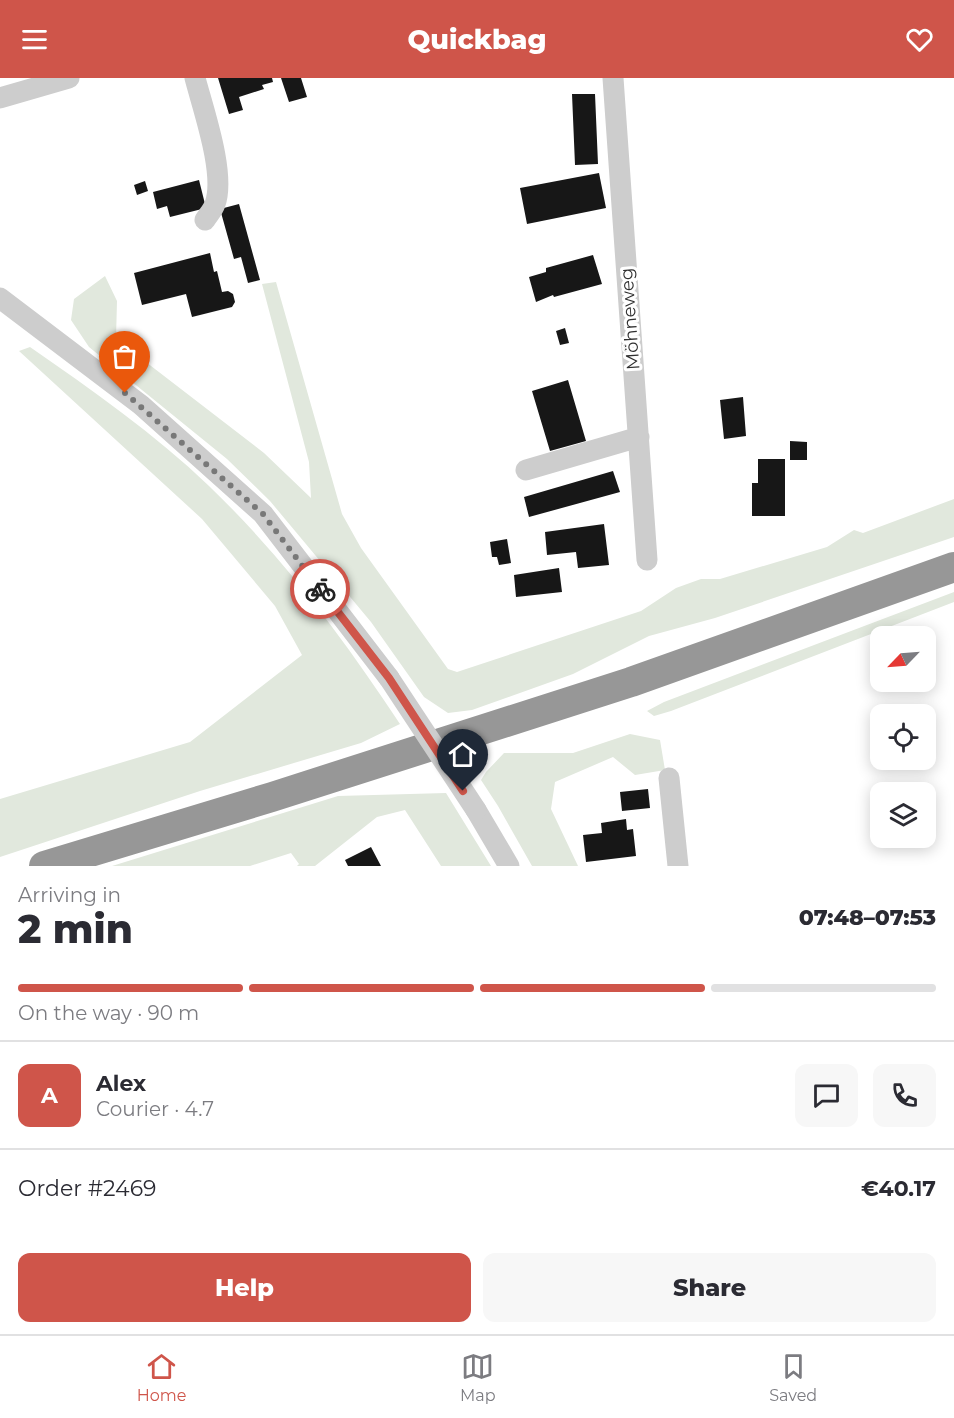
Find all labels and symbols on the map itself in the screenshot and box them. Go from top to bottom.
street label: Möhneweg [615,267,645,371]
pin [99,331,150,393]
courier [290,559,350,619]
north arrow [870,626,936,692]
pin [437,729,488,791]

